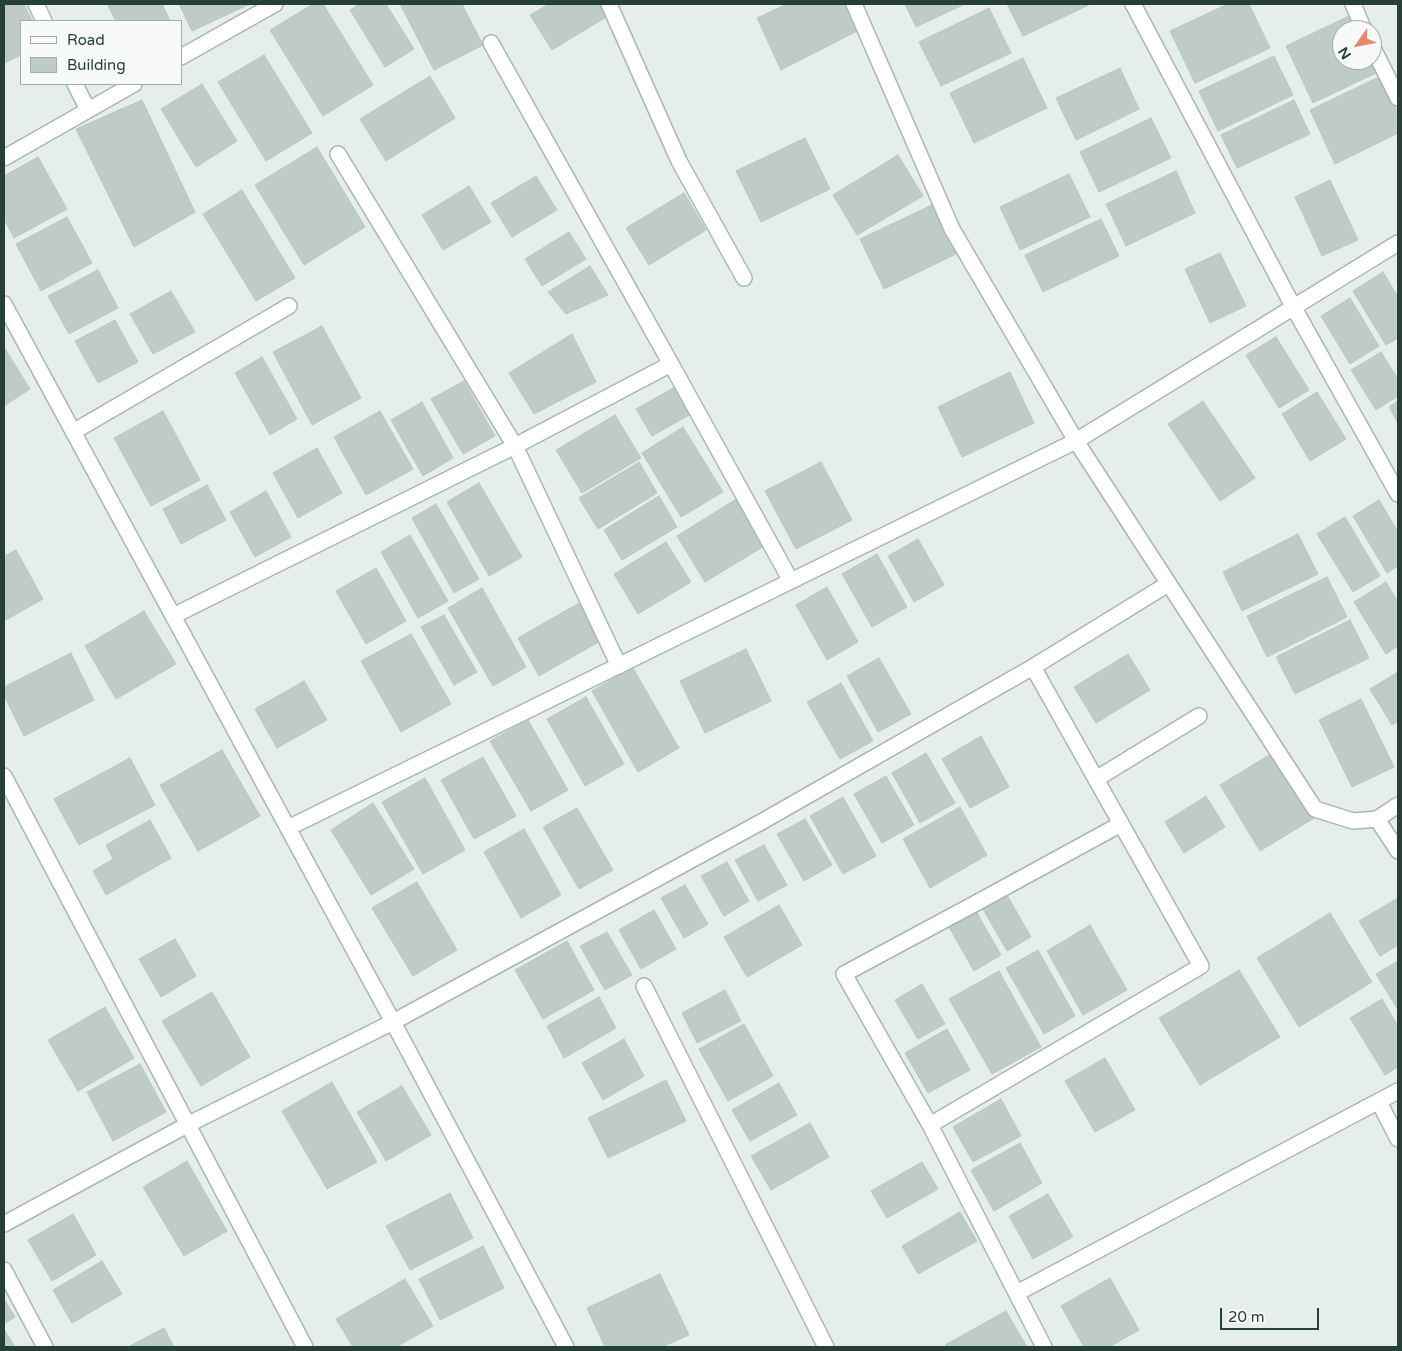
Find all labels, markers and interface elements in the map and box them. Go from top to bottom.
legend [20,20,182,85]
north arrow [1332,20,1382,70]
text: Road [67,31,105,49]
text: N [1335,44,1355,62]
text: Building [67,56,126,74]
scale bar [1222,1298,1321,1330]
text: 20 m [1228,1308,1265,1326]

